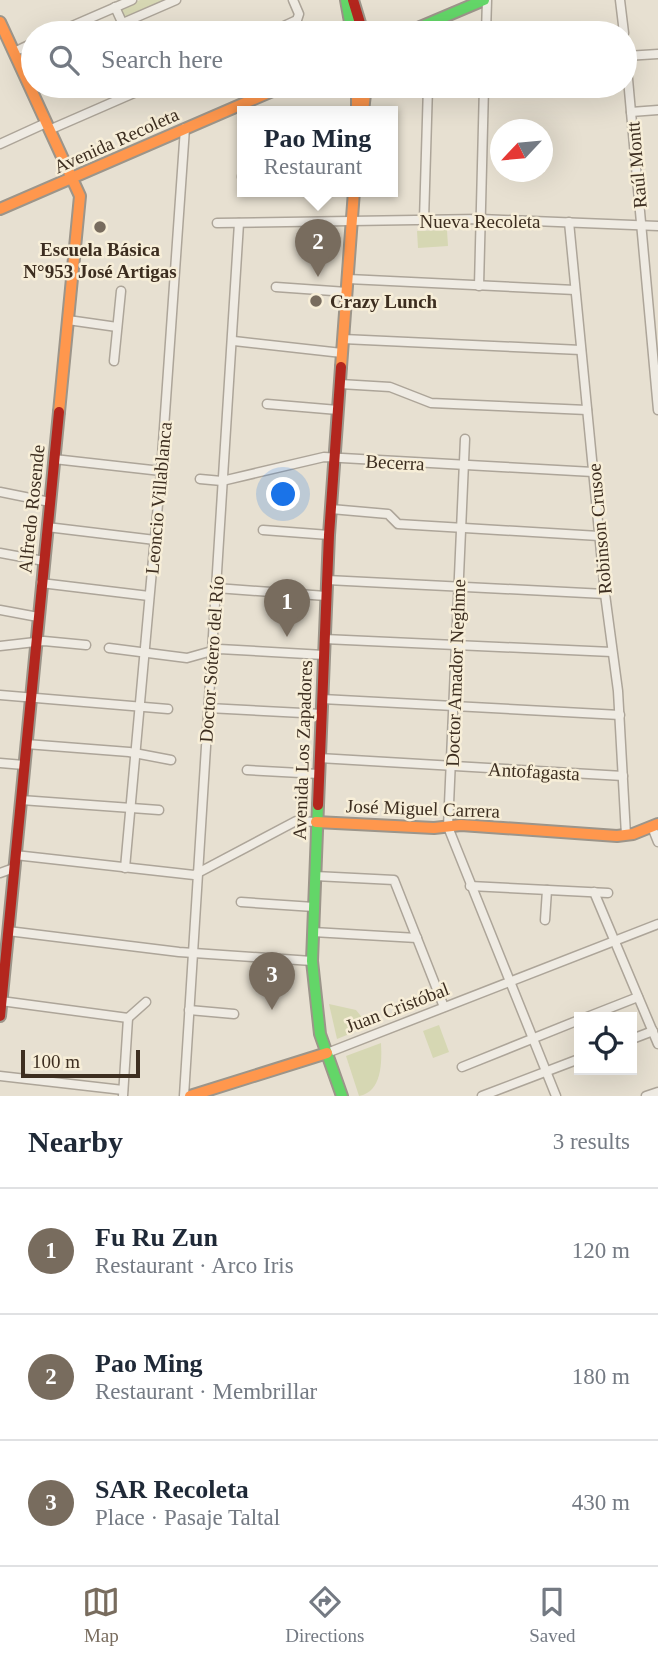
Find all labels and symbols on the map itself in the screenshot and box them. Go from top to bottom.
street label: Avenida Recoleta [51,103,182,177]
north arrow [490,119,553,182]
street label: Raúl Montt [622,120,651,209]
street label: Nueva Recoleta [420,211,541,232]
marker: Escuela Básica N°953 José Artigas [92,219,108,235]
pin: 2 [295,219,341,277]
place label: Escuela Básica N°953 José Artigas [23,239,177,282]
place label: Crazy Lunch [330,291,438,312]
marker: Crazy Lunch [308,293,324,309]
street label: Leoncio Villablanca [141,420,176,575]
street label: Alfredo Rosende [14,444,49,574]
street label: Becerra [365,450,426,475]
street label: Robinson Crusoe [583,463,616,595]
your location [266,477,300,511]
street label: Doctor Sótero del Río [195,575,228,743]
pin: 1 [264,579,310,637]
street label: Doctor Amador Neghme [442,579,469,767]
street label: Avenida Los Zapadores [289,660,316,840]
street label: Antofagasta [488,759,581,784]
street label: José Miguel Carrera [346,795,501,822]
pin: 3 [249,952,295,1010]
street label: Juan Cristóbal [342,978,452,1037]
scale bar [21,1047,140,1079]

